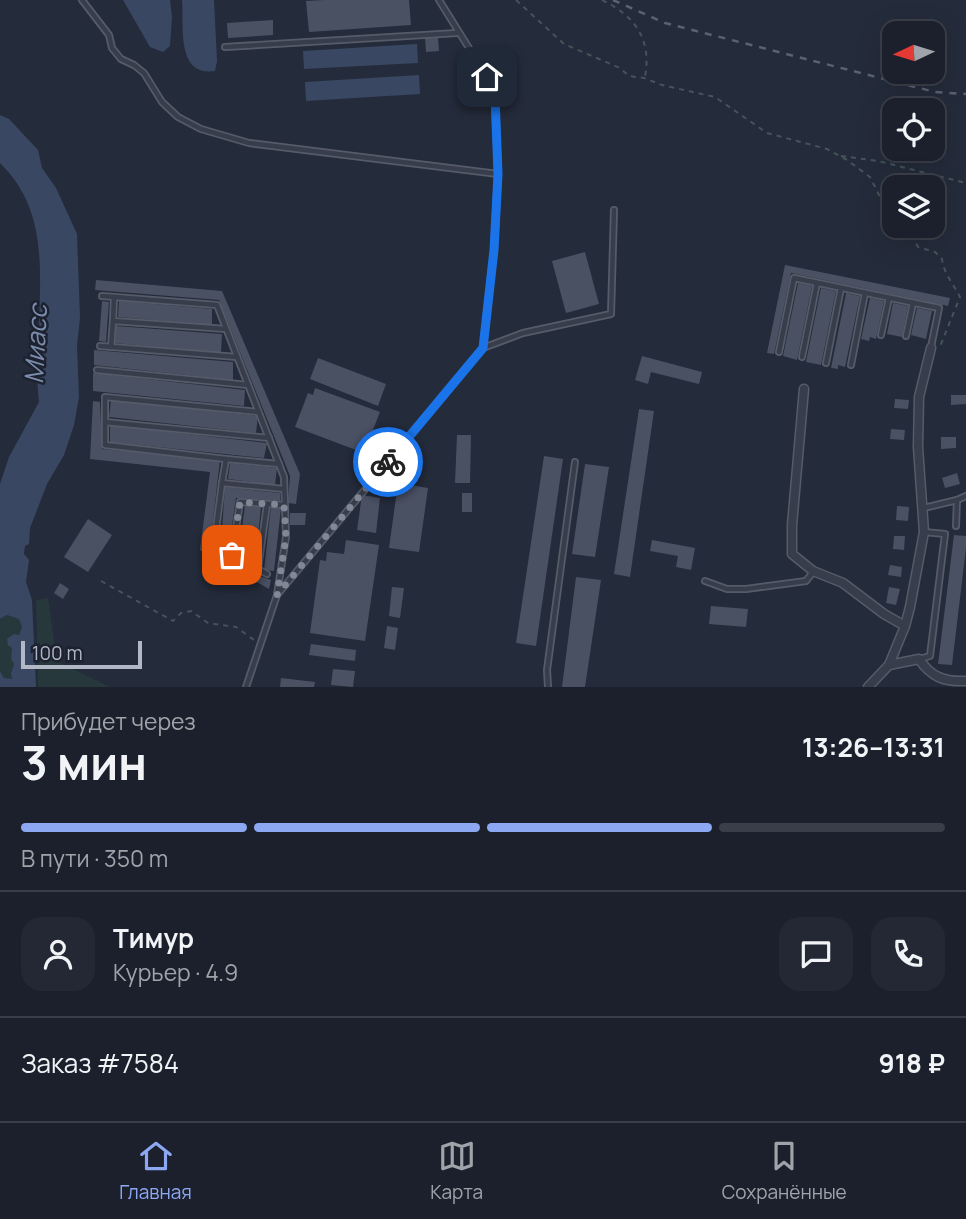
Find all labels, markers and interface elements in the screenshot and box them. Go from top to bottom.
north arrow [882,21,945,84]
map controls [882,21,945,238]
pin [457,47,517,107]
icon: home [468,58,506,96]
button: locate [882,98,945,161]
button: layers [882,175,945,238]
water label: Миасс [15,301,55,385]
courier [353,427,423,497]
icon: bike [369,443,407,481]
pin [202,525,262,585]
icon: bag [213,536,251,574]
scale bar [21,638,142,670]
text: 100 m [32,640,83,666]
text: Прибудет через [21,705,196,737]
text: 13:26–13:31 [802,729,945,765]
text: 3 мин [21,731,147,794]
text: В пути · 350 m [21,842,168,874]
button: person [21,917,95,991]
button: chat [779,917,853,991]
button: phone [871,917,945,991]
text: Тимур [113,920,194,956]
text: Курьер · 4.9 [113,956,238,988]
text: Заказ #7584 [21,1045,179,1081]
text: 918 ₽ [879,1045,945,1081]
tab: Главная [119,1137,192,1205]
tab: Карта [430,1137,483,1205]
tab: Сохранённые [722,1137,847,1205]

